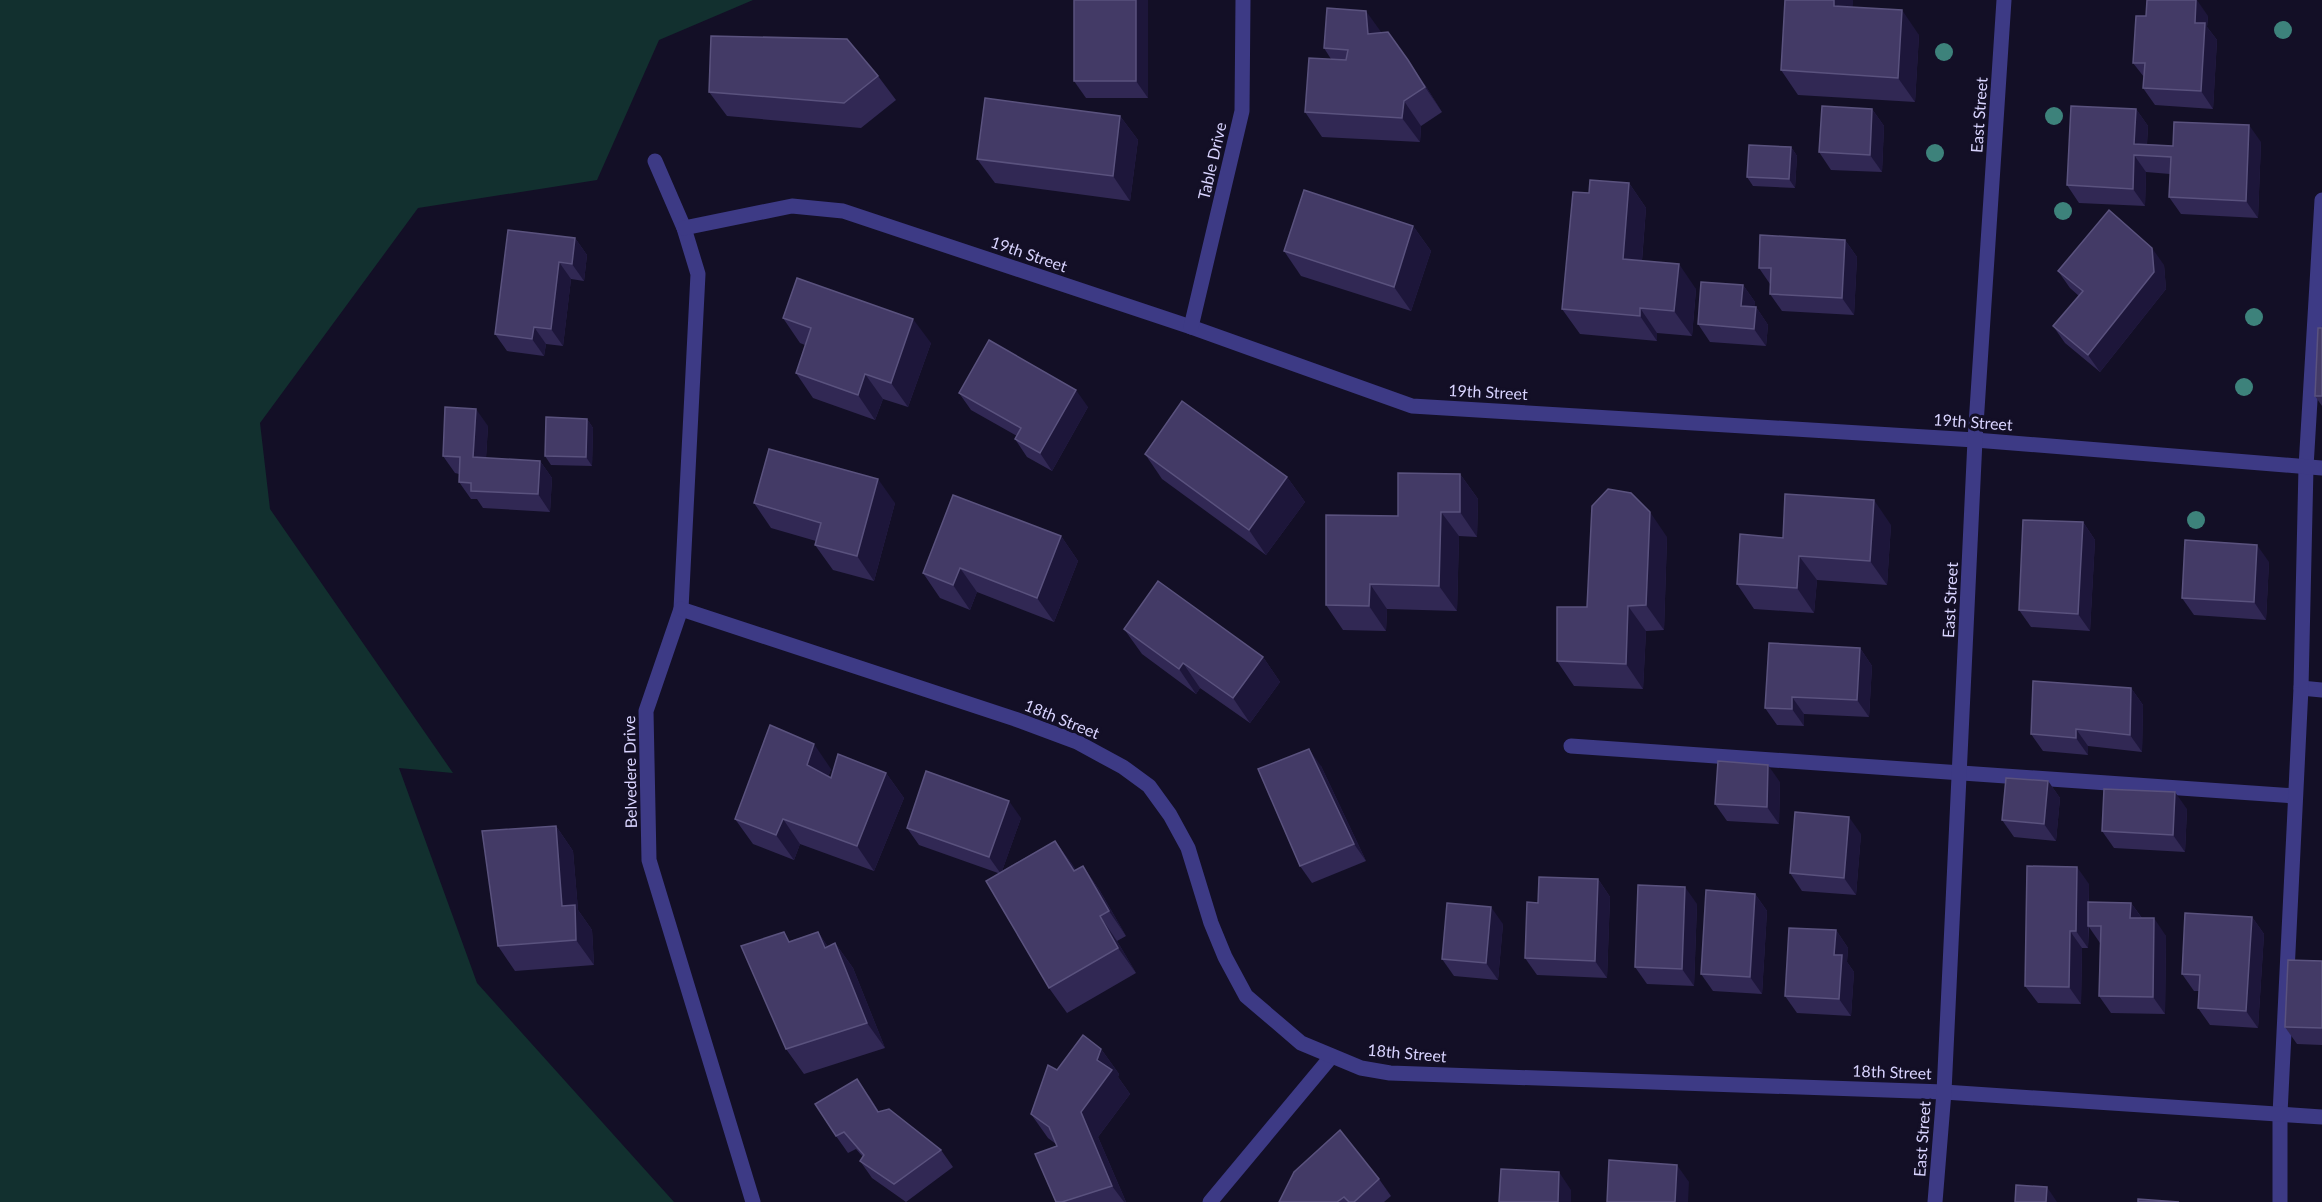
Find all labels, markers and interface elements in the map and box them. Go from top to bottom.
street label: East Street [1966,76,1991,154]
street label: Table Drive [1193,120,1230,202]
street label: 19th Street [989,232,1070,276]
street label: 19th Street [1448,380,1528,403]
street label: 19th Street [1933,409,2014,434]
street label: East Street [1938,561,1961,638]
street label: 18th Street [1022,695,1103,742]
street label: Belvedere Drive [619,716,640,828]
street label: 18th Street [1367,1040,1448,1065]
street label: 18th Street [1852,1061,1932,1082]
street label: East Street [1909,1100,1934,1178]

